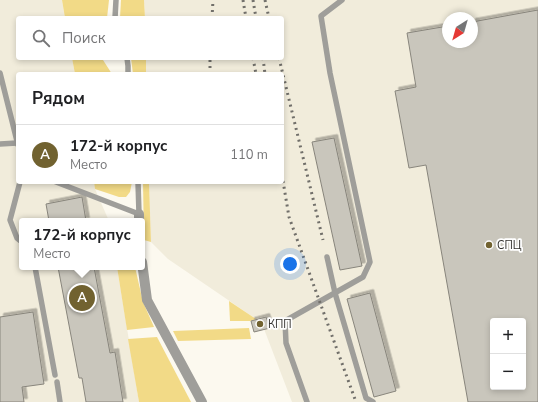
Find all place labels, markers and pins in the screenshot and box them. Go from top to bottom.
place label: СПЦ [497,238,522,253]
marker: СПЦ [484,240,494,250]
pin: A [69,283,95,313]
place label: КПП [268,317,292,332]
marker: КПП [255,319,265,329]

